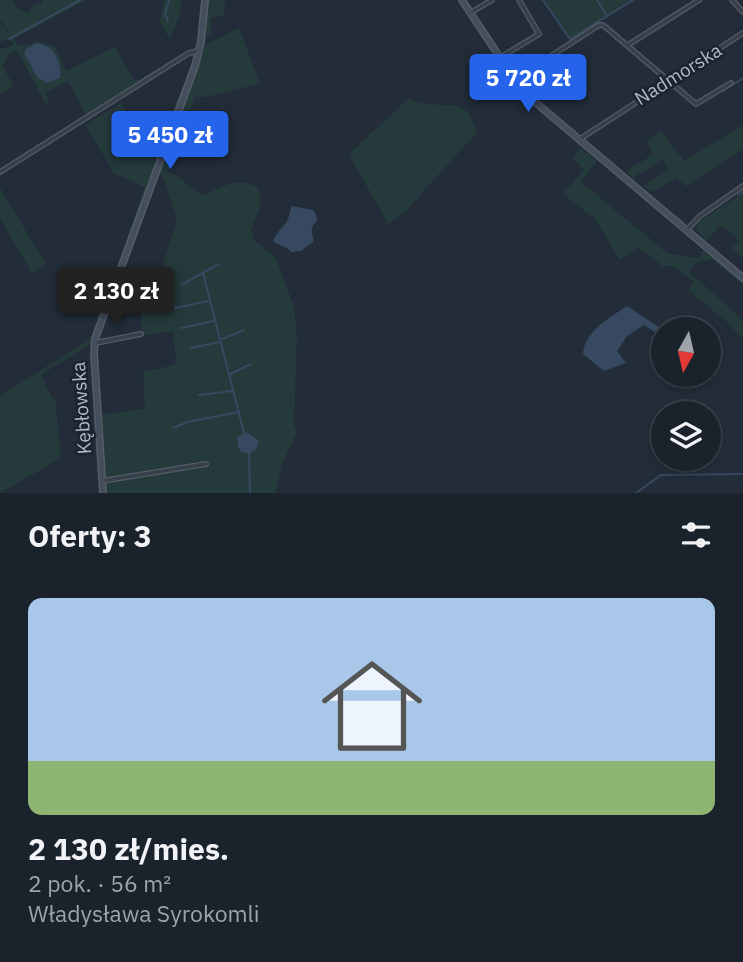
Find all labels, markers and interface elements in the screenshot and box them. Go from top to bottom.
street label: Nadmorska [630,38,726,110]
pin: 5 720 zł [456,54,600,114]
text: 5 720 zł [485,62,571,92]
pin: 5 450 zł [98,111,242,171]
text: 5 450 zł [127,119,213,149]
pin: 2 130 zł [44,268,188,327]
text: 2 130 zł [73,275,159,305]
north arrow [651,317,721,387]
map controls [651,317,721,471]
street label: Kębłowska [66,361,96,455]
button: layers [651,401,721,471]
text: Oferty: 3 [28,516,152,555]
icon: filters [677,516,715,554]
icon: home [309,643,435,769]
text: 2 130 zł/mies. [28,829,229,868]
text: 2 pok. · 56 m² [28,868,171,898]
text: Władysława Syrokomli [28,898,260,928]

